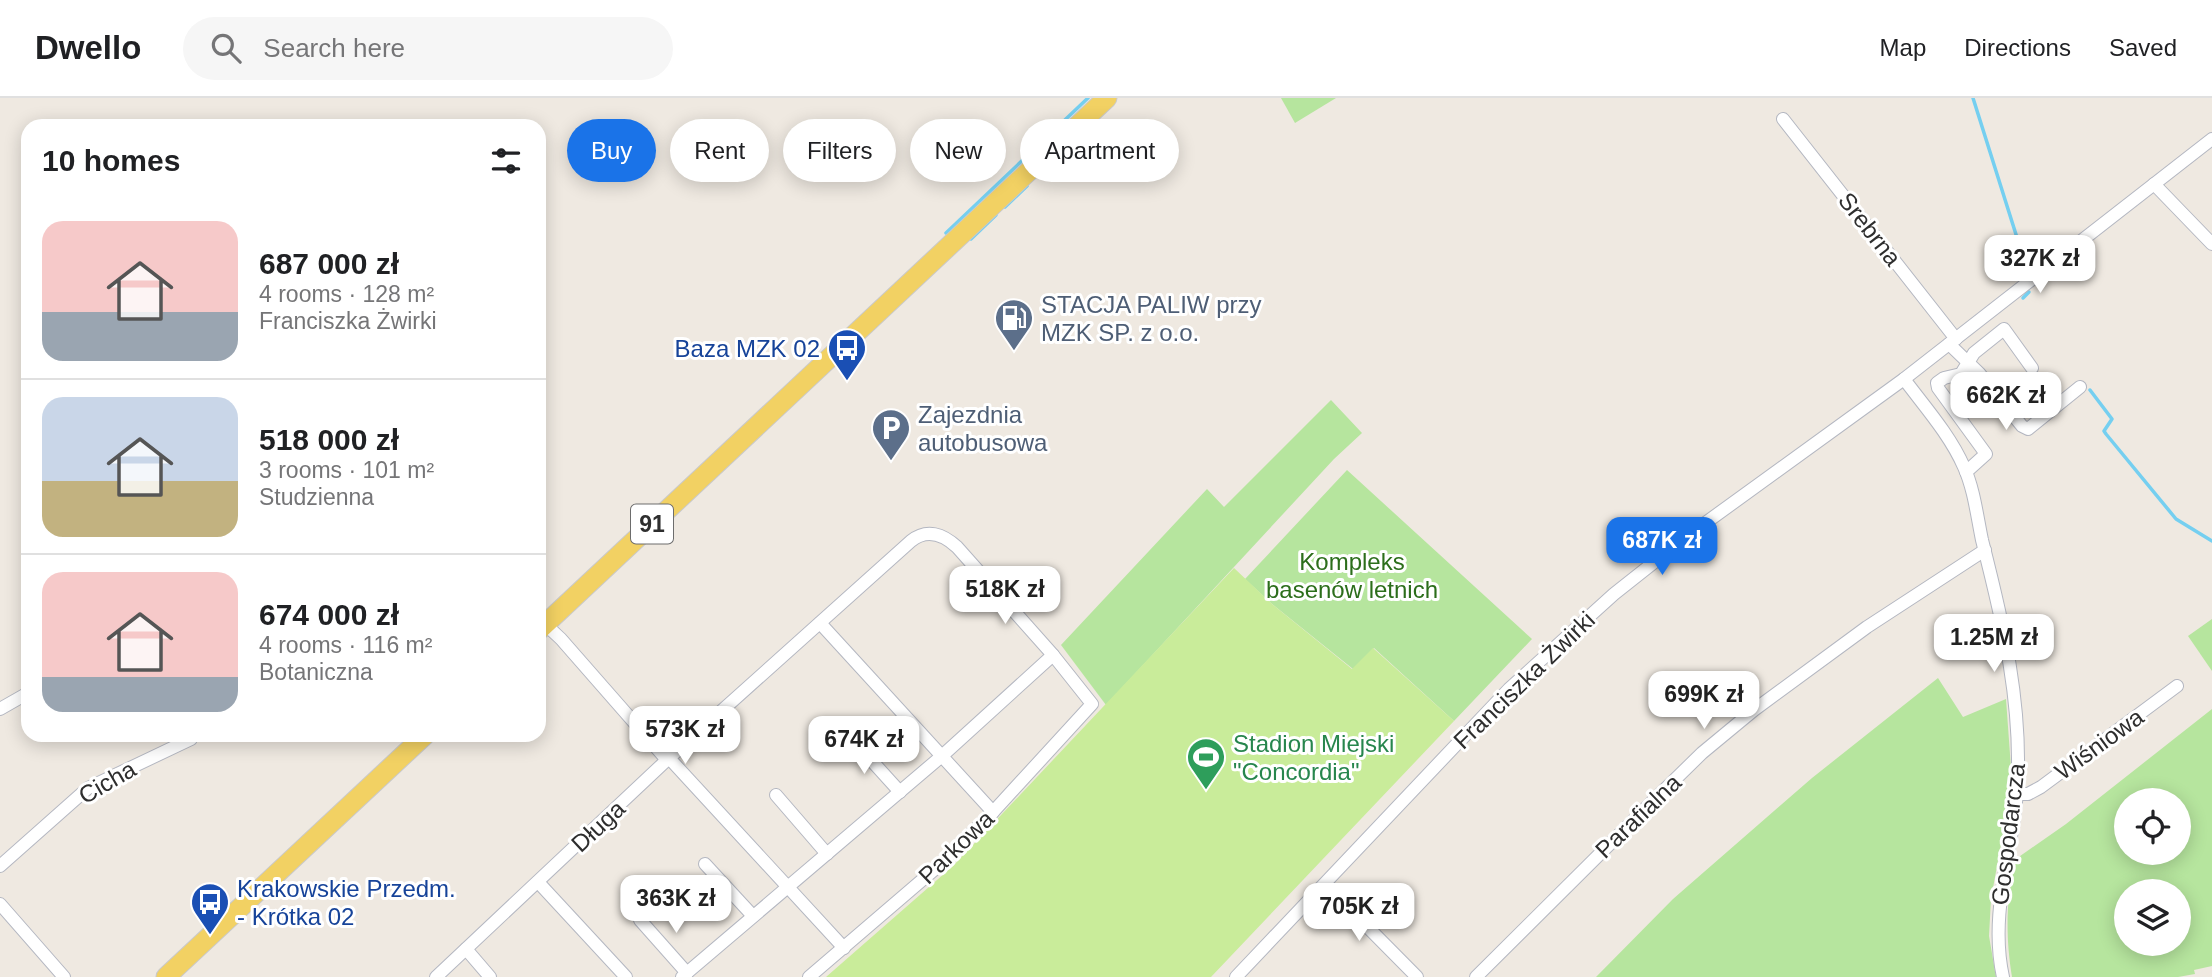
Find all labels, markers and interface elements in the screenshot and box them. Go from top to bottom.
search box [183,17,673,80]
text: Dwello [35,29,141,66]
icon: search [207,29,245,67]
text: Search here [263,33,405,63]
text: Map [1880,34,1926,61]
text: Directions [1964,34,2071,61]
text: Saved [2109,34,2177,61]
chip: Buy [567,119,656,182]
chip: Rent [670,119,769,182]
chip: Filters [783,119,896,182]
chip: New [910,119,1006,182]
chip: Apartment [1020,119,1179,182]
icon: filters [487,142,525,180]
text: 10 homes [42,144,180,177]
street label: Srebrna [1833,187,1907,271]
pin: 327K zł [1975,236,2105,295]
text: 327K zł [2000,245,2080,271]
text: 687 000 zł [259,247,399,280]
icon: home [98,249,182,333]
text: 4 rooms · 128 m² [259,281,434,307]
place label: STACJA PALIW przy MZK SP. z o.o. [1041,291,1262,346]
fuel station icon: STACJA PALIW przy MZK SP. z o.o. [993,297,1035,352]
text: Franciszka Żwirki [259,308,437,334]
bus stop icon: Baza MZK 02 [826,327,868,382]
place label: Baza MZK 02 [675,335,820,362]
pin: 662K zł [1941,372,2071,432]
text: 662K zł [1966,382,2046,408]
place label: Zajezdnia autobusowa [918,401,1048,456]
parking icon: Zajezdnia autobusowa [870,407,912,462]
text: 518 000 zł [259,423,399,456]
icon: home [98,425,182,509]
text: 3 rooms · 101 m² [259,457,434,483]
text: Studzienna [259,484,374,510]
road number: 91 [631,504,673,544]
pin: 687K zł [1597,518,1727,577]
text: 687K zł [1622,527,1702,553]
park label: Kompleks basenów letnich [1266,548,1438,603]
pin: 518K zł [940,566,1070,626]
text: 518K zł [965,576,1045,602]
text: 674 000 zł [259,598,399,631]
icon: home [98,600,182,684]
street label: Franciszka Żwirki [1448,606,1600,754]
pin: 1.25M zł [1922,614,2066,674]
text: 1.25M zł [1950,624,2038,650]
text: 4 rooms · 116 m² [259,632,432,658]
text: Botaniczna [259,659,373,685]
pin: 699K zł [1639,672,1769,731]
text: 699K zł [1664,681,1744,707]
street label: Wiśniowa [2050,703,2149,785]
pin: 573K zł [620,706,750,766]
text: 573K zł [645,716,725,742]
pin: 674K zł [799,716,929,776]
text: 674K zł [824,726,904,752]
place label: Stadion Miejski "Concordia" [1233,730,1394,785]
sports icon: Stadion Miejski "Concordia" [1185,736,1227,791]
street label: Cicha [74,755,141,809]
street label: Gospodarcza [1986,761,2030,906]
street label: Parafialna [1590,768,1687,863]
map controls [2114,788,2191,956]
button: locate [2114,788,2191,865]
street label: Długa [566,794,631,857]
street label: Parkowa [913,804,999,889]
place label: Krakowskie Przedm. - Krótka 02 [237,875,456,930]
pin: 363K zł [611,876,741,935]
button: layers [2114,879,2191,956]
bus stop icon: Krakowskie Przedm. - Krótka 02 [189,881,231,936]
pin: 705K zł [1294,884,1424,943]
text: 363K zł [636,885,716,911]
text: 705K zł [1319,893,1399,919]

